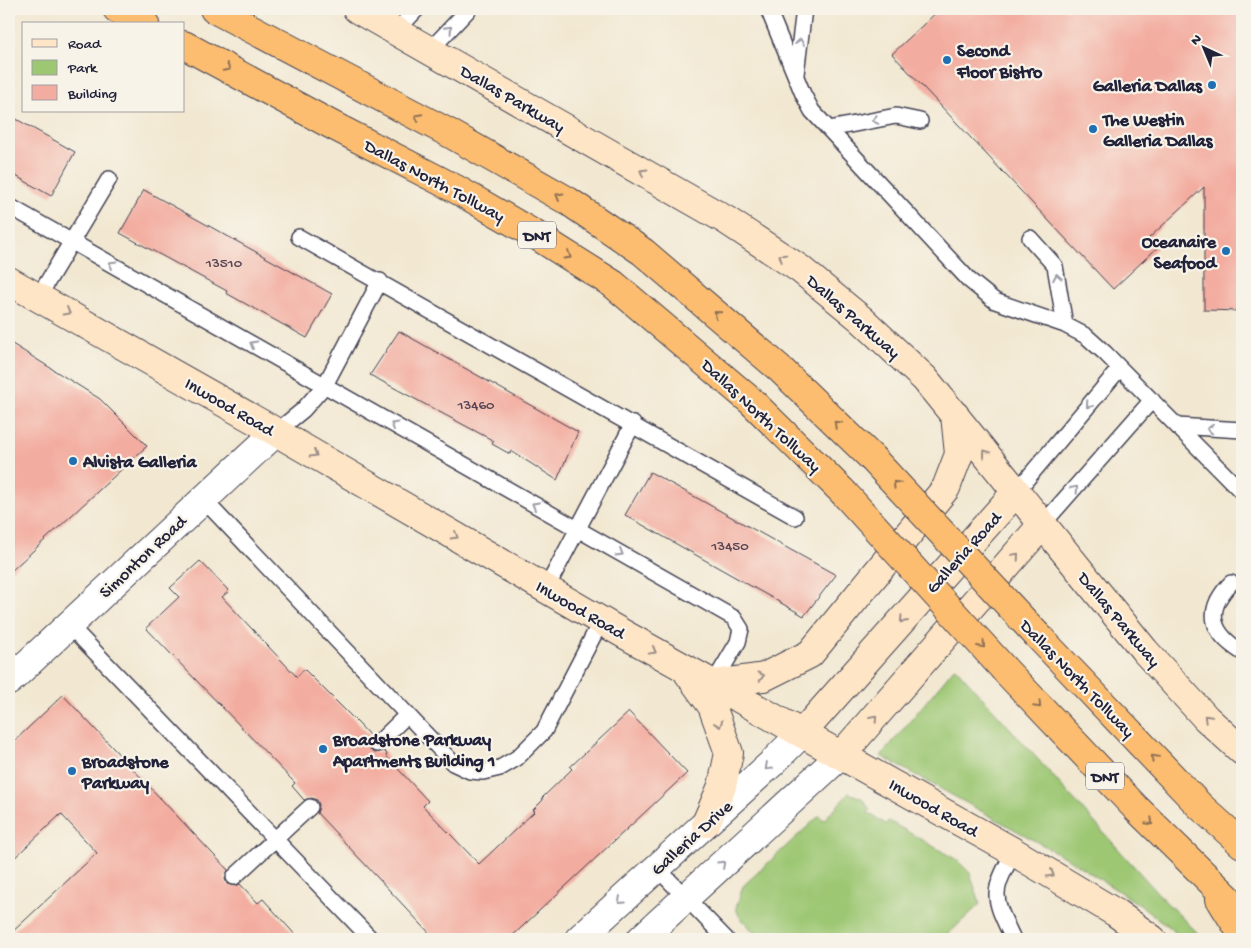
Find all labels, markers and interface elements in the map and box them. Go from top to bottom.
legend [22,22,185,112]
north arrow [1178,22,1228,72]
one-way arrow [443,26,452,35]
text: N [1188,31,1206,50]
text: Road [68,36,102,54]
one-way arrow [794,38,805,46]
place label: Second Floor Bistro [956,42,1043,84]
marker: Second Floor Bistro [941,54,953,66]
text: Park [67,60,98,78]
street label: Dallas Parkway [455,61,568,139]
one-way arrow [221,62,230,72]
place label: Galleria Dallas [1093,77,1203,98]
marker: Galleria Dallas [1206,79,1218,91]
text: Building [67,86,117,104]
place label: The Westin Galleria Dallas [1101,111,1214,153]
one-way arrow [414,113,423,123]
one-way arrow [870,114,879,125]
marker: The Westin Galleria Dallas [1087,123,1099,135]
street label: Dallas North Tollway [359,136,508,228]
one-way arrow [639,168,648,178]
one-way arrow [556,193,565,203]
road number: DNT [518,222,556,248]
place label: Oceanaire Seafood [1142,233,1218,275]
marker: Oceanaire Seafood [1220,245,1232,257]
one-way arrow [563,249,572,259]
one-way arrow [778,253,787,263]
house number: 13510 [205,255,243,273]
one-way arrow [108,260,117,270]
street label: Dallas Parkway [800,271,904,364]
one-way arrow [1052,273,1062,282]
one-way arrow [62,306,71,316]
one-way arrow [714,311,723,320]
one-way arrow [249,341,258,351]
street label: Dallas North Tollway [695,355,825,478]
street label: Inwood Road [180,374,278,443]
house number: 13460 [456,397,495,415]
one-way arrow [1086,399,1095,408]
one-way arrow [390,421,399,431]
one-way arrow [834,421,843,430]
one-way arrow [1205,424,1213,435]
one-way arrow [309,448,318,458]
one-way arrow [984,450,992,459]
place label: Alvista Galleria [82,453,197,474]
marker: Alvista Galleria [67,455,79,467]
one-way arrow [893,480,902,489]
one-way arrow [1069,485,1078,494]
one-way arrow [532,502,541,512]
street label: Galleria Road [923,508,1008,599]
street label: Simonton Road [96,511,193,604]
one-way arrow [449,529,458,539]
house number: 13450 [710,538,749,556]
one-way arrow [615,547,624,557]
one-way arrow [1010,553,1018,562]
street label: Dallas Parkway [1072,568,1164,673]
street label: Inwood Road [531,577,629,646]
one-way arrow [899,614,908,623]
street label: Dallas North Tollway [1014,616,1138,743]
one-way arrow [976,639,985,648]
one-way arrow [648,644,657,654]
one-way arrow [757,671,766,682]
one-way arrow [1032,699,1041,708]
one-way arrow [868,714,877,723]
one-way arrow [1203,715,1212,724]
one-way arrow [713,719,723,728]
place label: Broadstone Parkway Apartments Building 1 [332,731,495,773]
marker: Broadstone Parkway Apartments Building 1 [317,743,329,755]
place label: Broadstone Parkway [81,753,169,795]
one-way arrow [1151,755,1160,764]
one-way arrow [764,761,773,770]
road number: DNT [1086,762,1124,789]
marker: Broadstone Parkway [66,765,78,777]
street label: Inwood Road [884,775,982,844]
street label: Galleria Drive [648,796,738,881]
one-way arrow [1144,816,1153,825]
one-way arrow [717,861,726,870]
one-way arrow [1045,868,1054,878]
one-way arrow [618,895,627,904]

